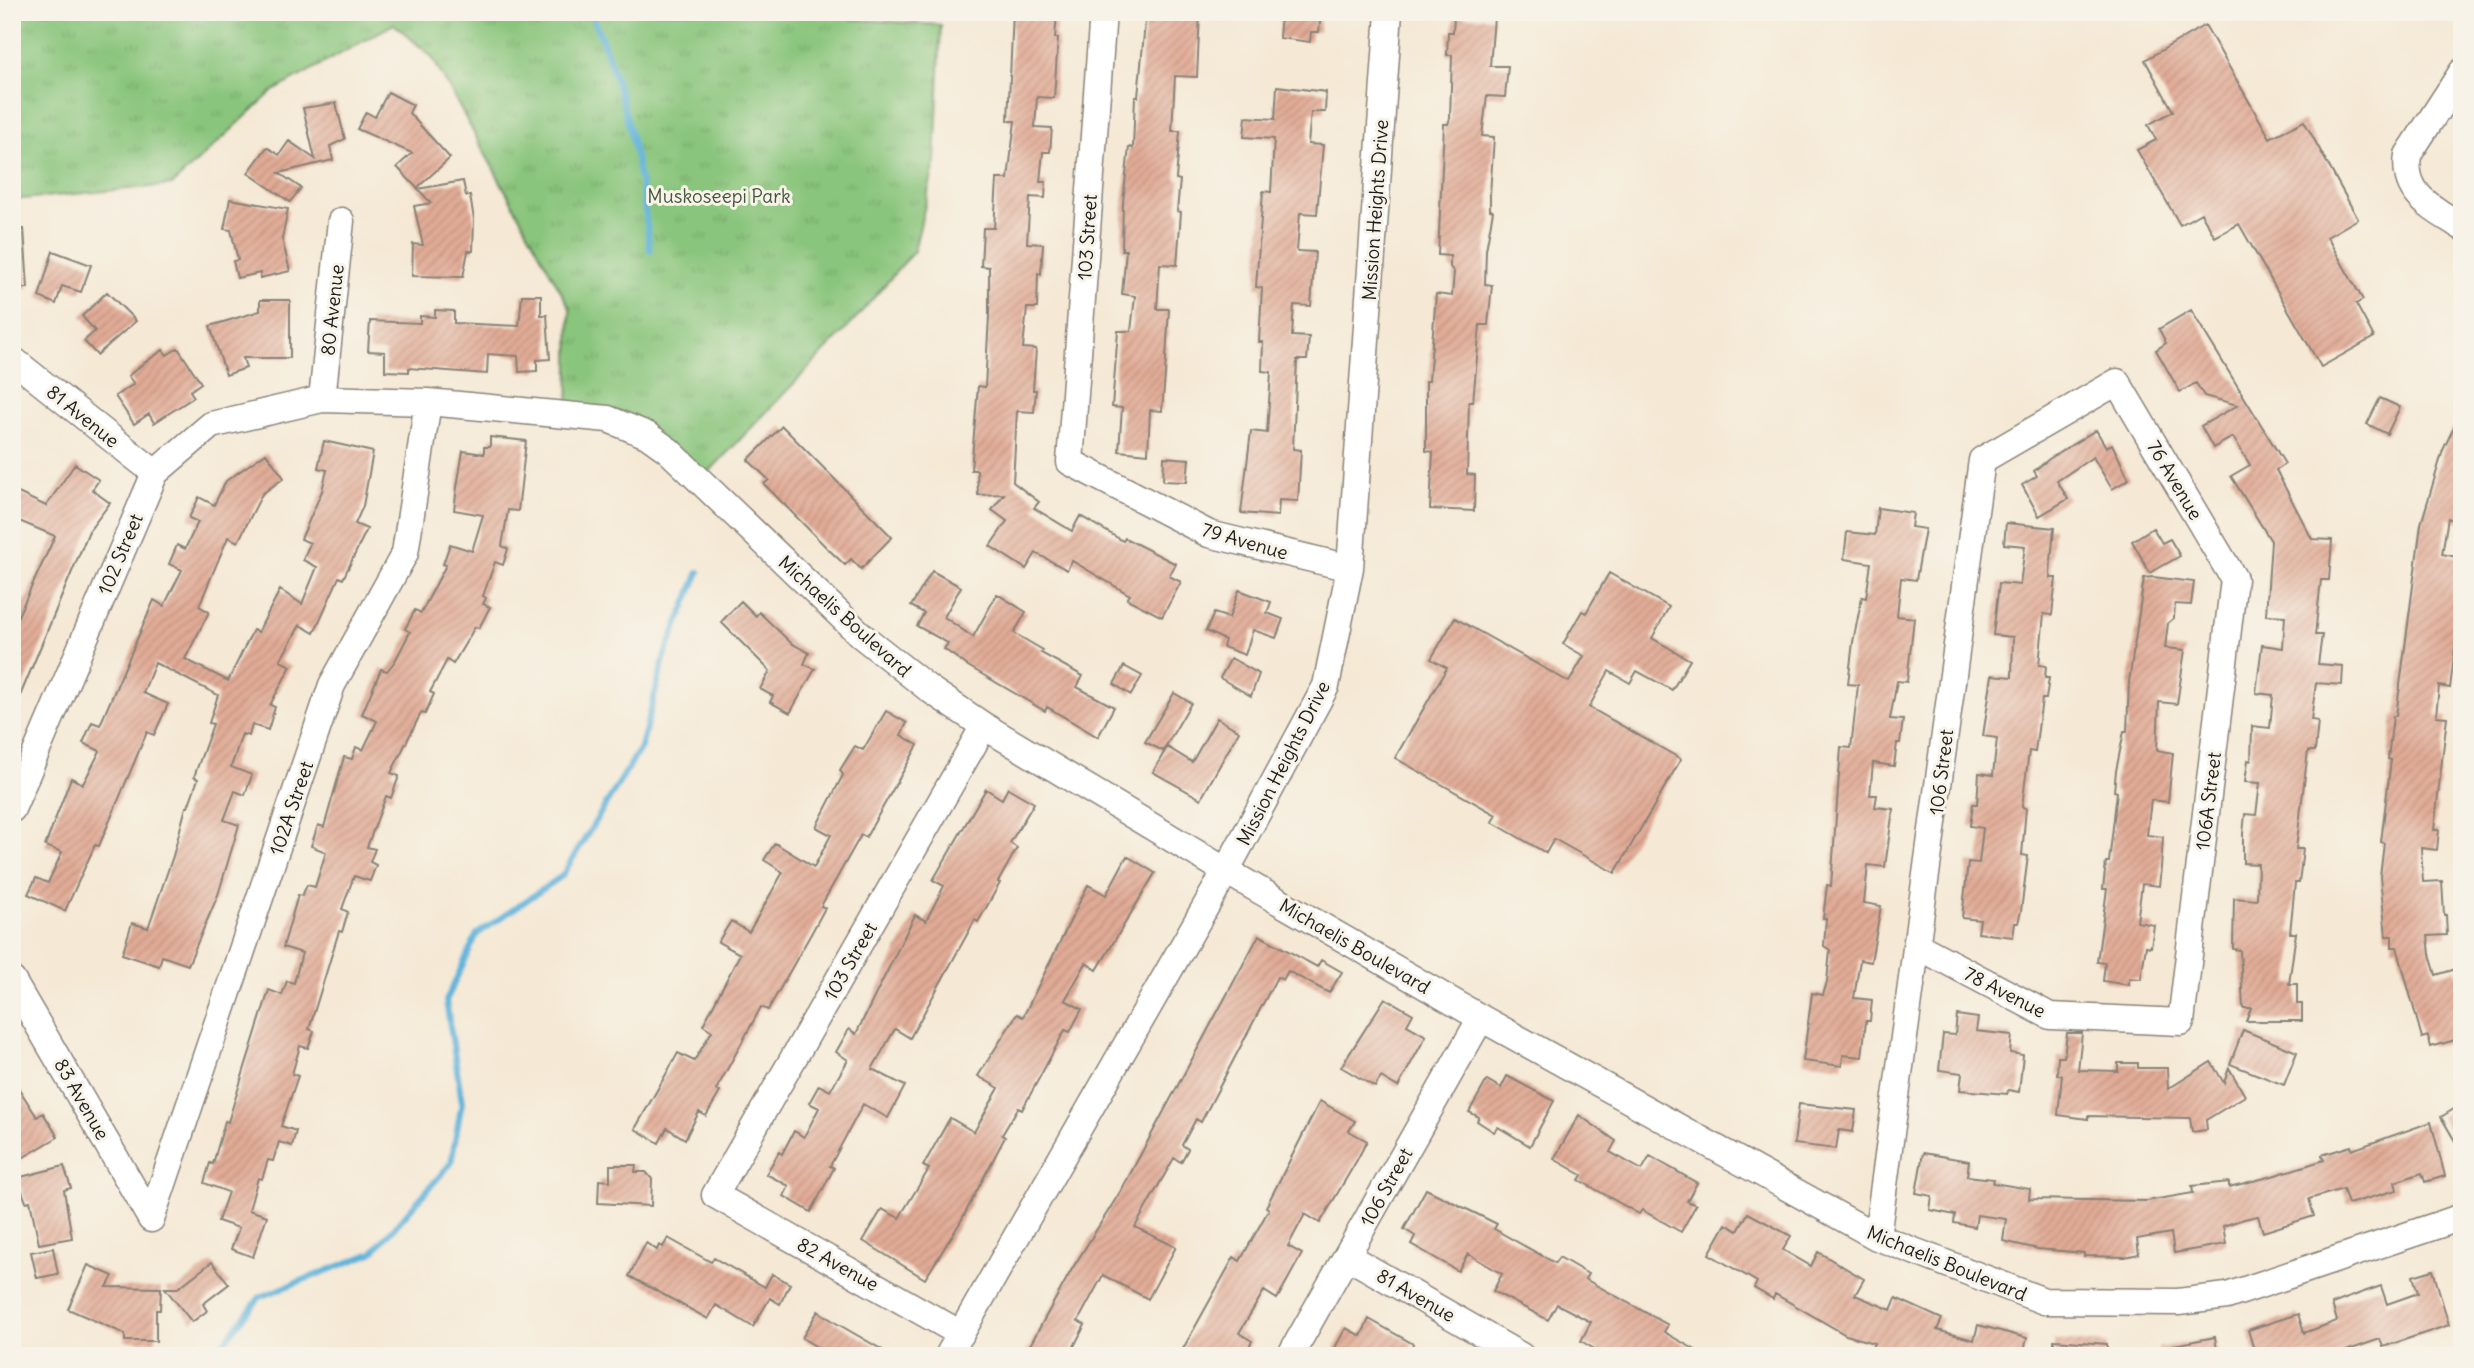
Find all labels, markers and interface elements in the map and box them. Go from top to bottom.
street label: Mission Heights Drive [1357,119,1393,301]
park label: Muskoseepi Park [647,184,791,208]
street label: 103 Street [1072,193,1102,281]
street label: 80 Avenue [315,263,349,357]
street label: 81 Avenue [42,379,124,453]
street label: 76 Avenue [2142,436,2208,524]
street label: 102 Street [92,510,148,598]
street label: 79 Avenue [1199,517,1291,565]
street label: Michaelis Boulevard [774,550,916,682]
street label: Mission Heights Drive [1231,677,1335,849]
street label: 106 Street [1924,728,1958,816]
street label: 106A Street [2190,751,2226,851]
street label: 102A Street [264,758,318,858]
street label: Michaelis Boulevard [1275,893,1435,999]
street label: 103 Street [818,918,882,1004]
street label: 78 Avenue [1960,961,2050,1023]
street label: 83 Avenue [49,1054,115,1144]
street label: 106 Street [1355,1143,1417,1231]
street label: Michaelis Boulevard [1864,1220,2030,1306]
street label: 82 Avenue [793,1232,883,1296]
street label: 81 Avenue [1372,1263,1460,1327]

